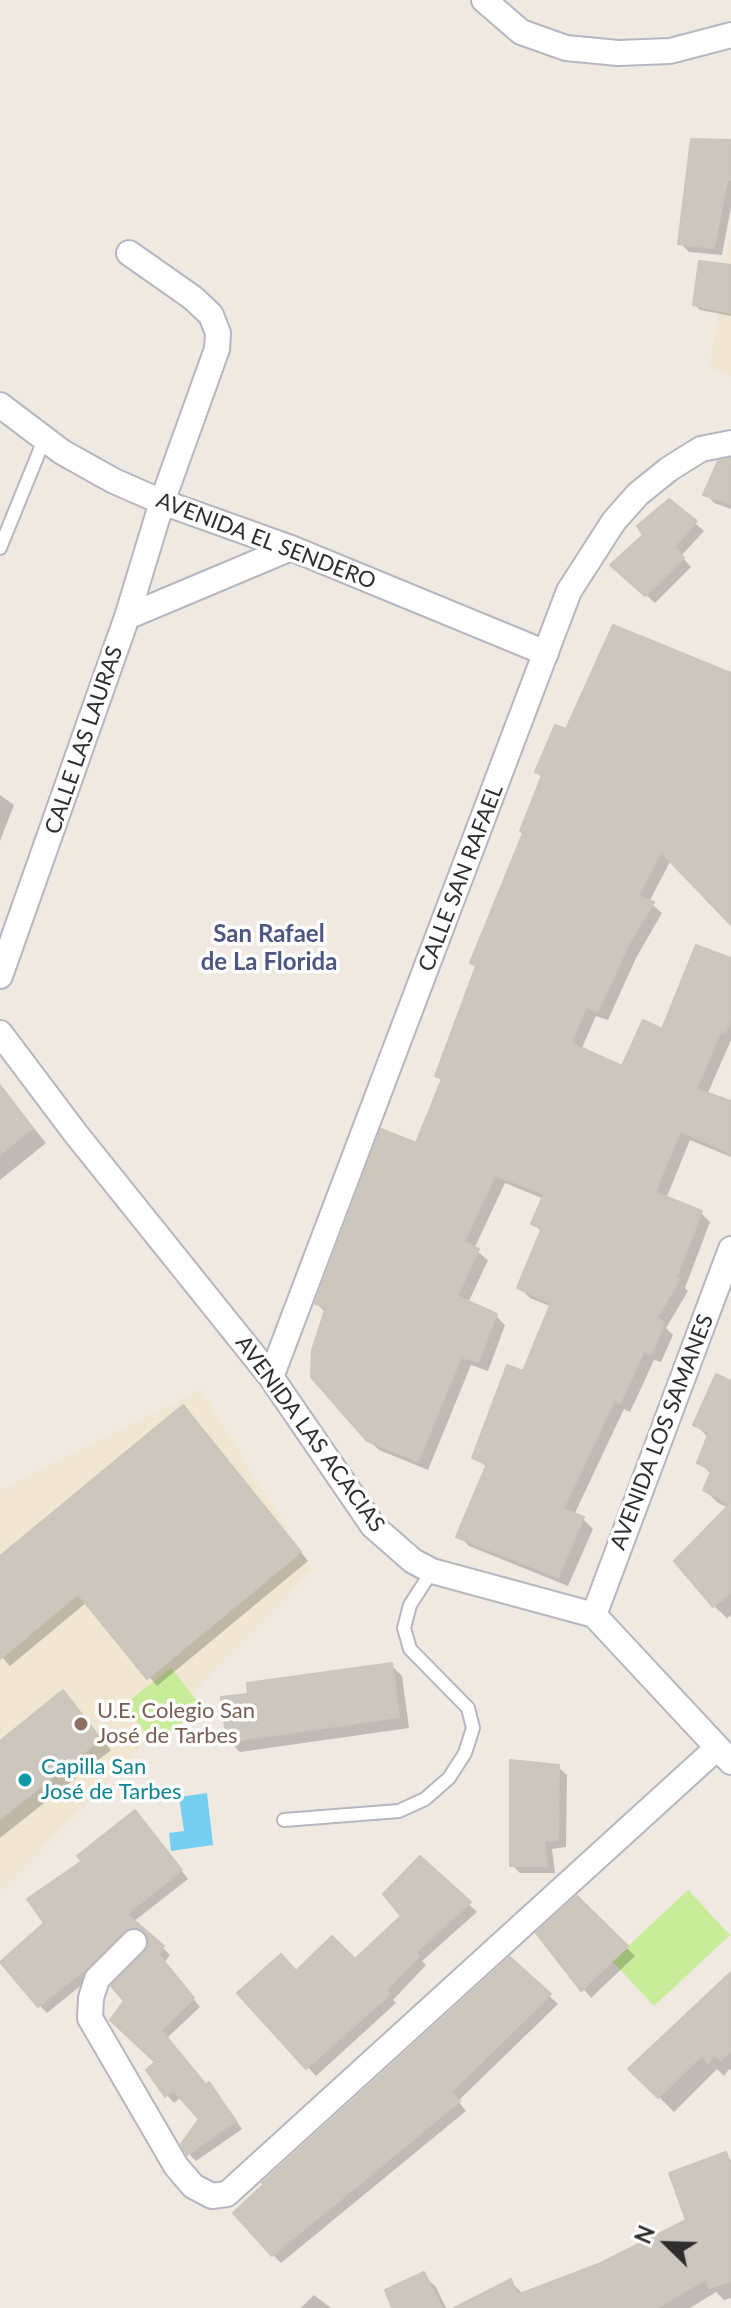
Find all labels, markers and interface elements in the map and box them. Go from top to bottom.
street label: AVENIDA EL SENDERO [153,487,379,595]
street label: CALLE LAS LAURAS [39,643,129,837]
street label: CALLE SAN RAFAEL [413,781,509,975]
district label: San Rafael de La Florida [201,920,337,976]
street label: AVENIDA LOS SAMANES [605,1311,719,1553]
street label: AVENIDA LAS ACACIAS [230,1331,390,1537]
place label: U.E. Colegio San José de Tarbes [97,1698,255,1750]
marker: U.E. Colegio San José de Tarbes [72,1715,90,1733]
place label: Capilla San José de Tarbes [41,1754,182,1806]
marker: Capilla San José de Tarbes [16,1771,34,1789]
north arrow [627,2204,707,2284]
text: N [629,2221,660,2248]

